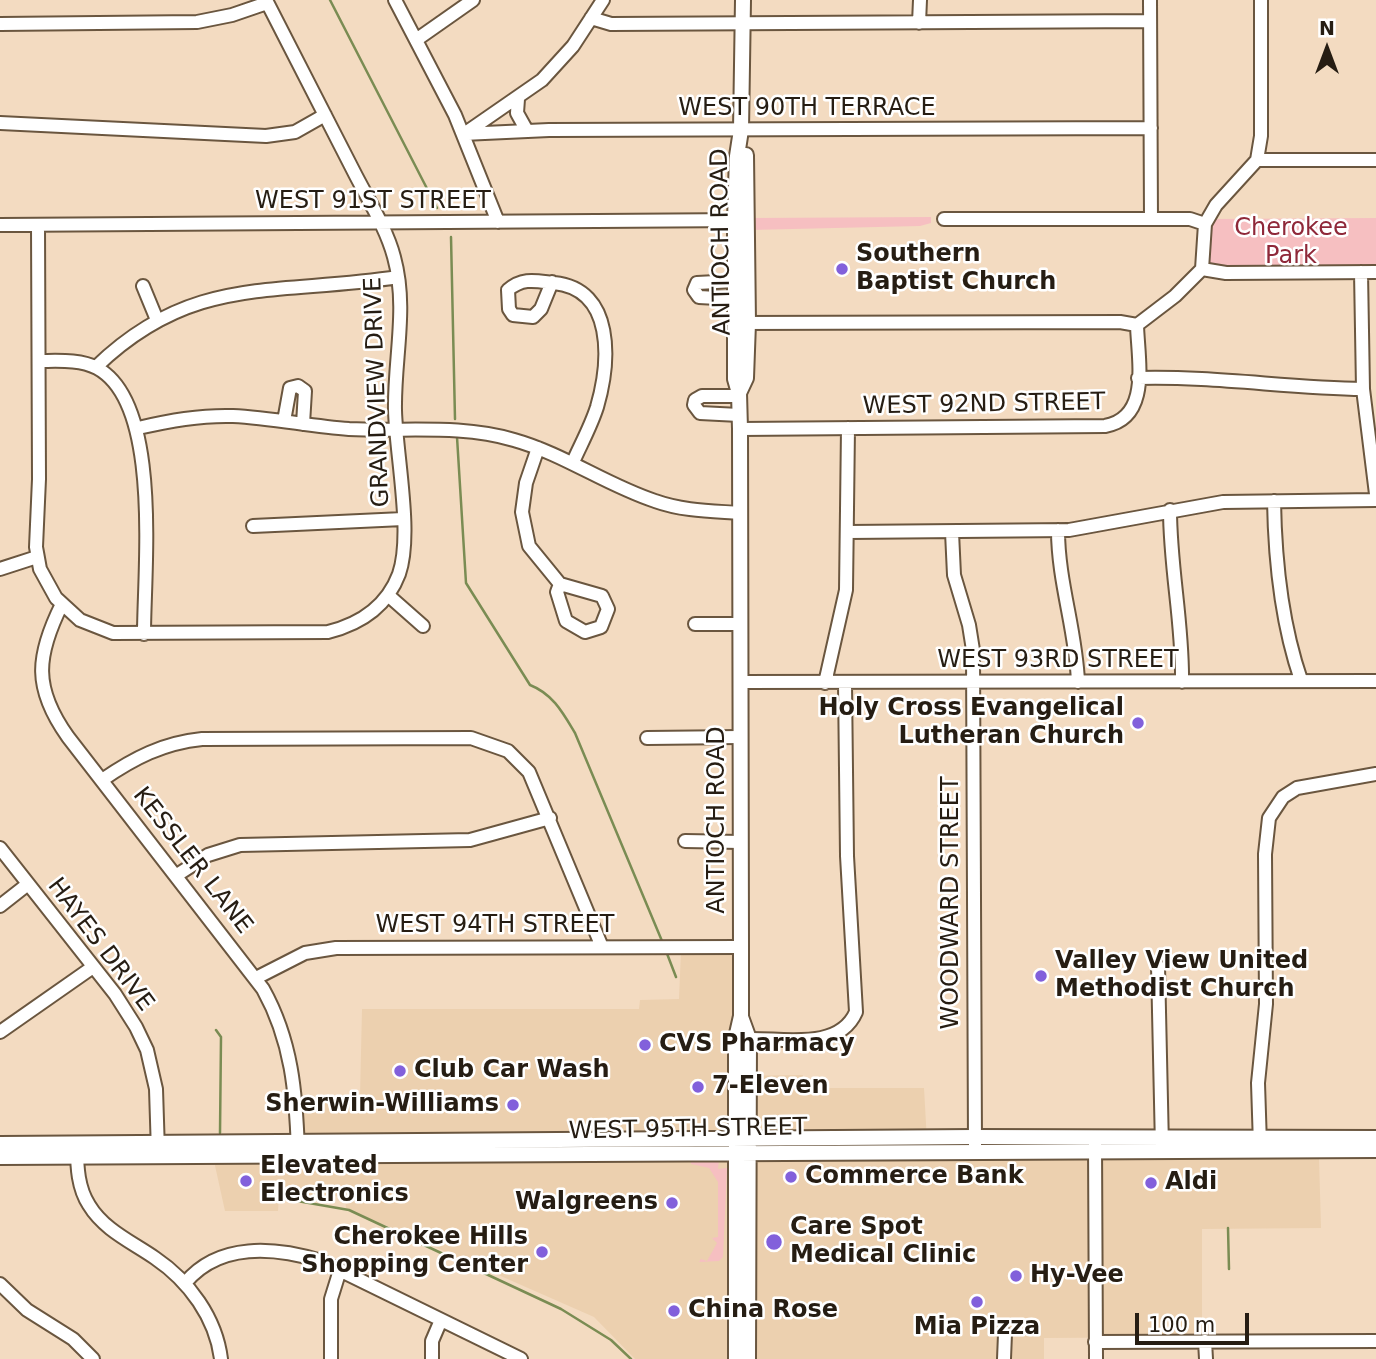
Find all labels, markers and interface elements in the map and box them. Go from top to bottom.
north arrow [1292,14,1362,84]
text: N [1319,17,1335,39]
street label: WEST 90TH TERRACE [678,95,936,123]
street label: ANTIOCH ROAD [706,148,738,336]
street label: WEST 91ST STREET [255,188,491,216]
park label: Cherokee Park [1234,215,1348,271]
place label: Southern Baptist Church [856,241,1056,297]
marker: Southern Baptist Church [834,261,850,277]
street label: GRANDVIEW DRIVE [360,276,396,508]
street label: WEST 92ND STREET [862,388,1106,422]
street label: WEST 93RD STREET [937,647,1179,675]
place label: Holy Cross Evangelical Lutheran Church [818,695,1124,751]
marker: Holy Cross Evangelical Lutheran Church [1130,715,1146,731]
street label: ANTIOCH ROAD [704,726,732,914]
street label: WOODWARD STREET [938,776,966,1030]
street label: KESSLER LANE [126,782,258,940]
street label: HAYES DRIVE [41,873,159,1017]
street label: WEST 94TH STREET [376,912,614,940]
place label: Valley View United Methodist Church [1055,948,1308,1004]
marker: Valley View United Methodist Church [1033,968,1049,984]
place label: CVS Pharmacy [659,1031,855,1059]
marker: CVS Pharmacy [637,1037,653,1053]
place label: Club Car Wash [414,1057,610,1085]
marker: Club Car Wash [392,1063,408,1079]
place label: 7-Eleven [712,1073,829,1101]
marker: 7-Eleven [690,1079,706,1095]
place label: Sherwin-Williams [265,1091,499,1119]
marker: Sherwin-Williams [505,1097,521,1113]
street label: WEST 95TH STREET [568,1114,808,1146]
place label: Elevated Electronics [260,1153,409,1209]
place label: Commerce Bank [805,1163,1024,1191]
marker: Commerce Bank [783,1169,799,1185]
place label: Aldi [1165,1169,1217,1197]
marker: Elevated Electronics [238,1173,254,1189]
marker: Aldi [1143,1175,1159,1191]
place label: Walgreens [515,1189,658,1217]
marker: Walgreens [664,1195,680,1211]
place label: Care Spot Medical Clinic [790,1214,976,1270]
place label: Cherokee Hills Shopping Center [301,1224,528,1280]
marker: Care Spot Medical Clinic [764,1232,784,1252]
marker: Cherokee Hills Shopping Center [534,1244,550,1260]
place label: Hy-Vee [1030,1262,1124,1290]
marker: Hy-Vee [1008,1268,1024,1284]
marker: Mia Pizza [969,1294,985,1310]
place label: China Rose [688,1297,838,1325]
scale bar [1138,1300,1252,1344]
marker: China Rose [666,1303,682,1319]
text: 100 m [1148,1313,1215,1337]
place label: Mia Pizza [914,1314,1040,1342]

